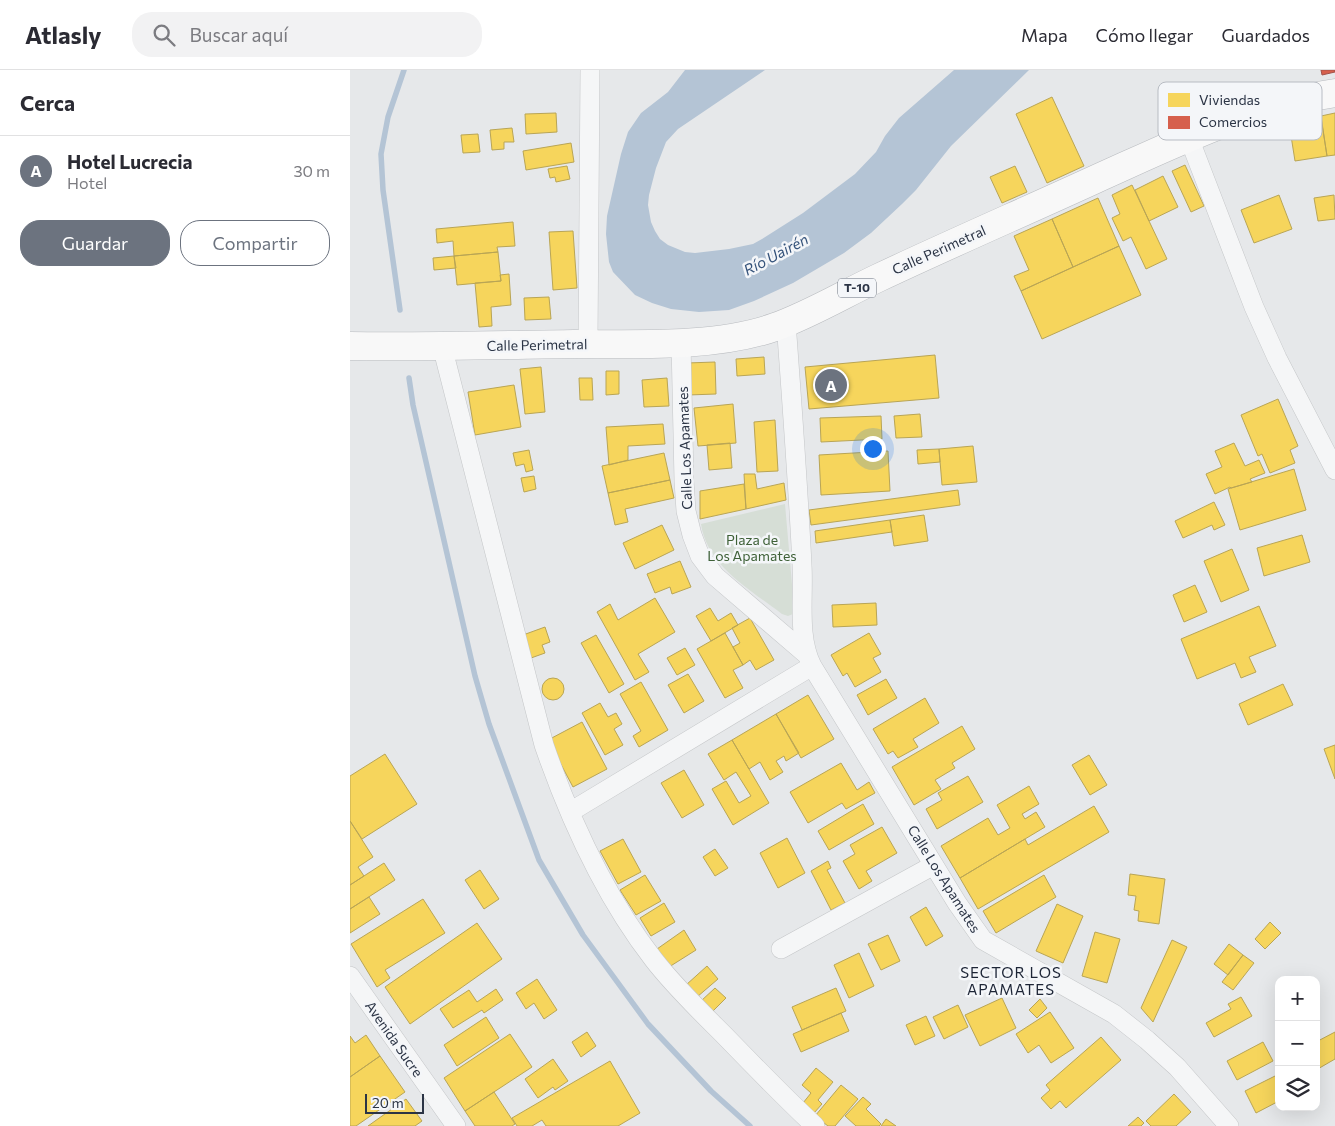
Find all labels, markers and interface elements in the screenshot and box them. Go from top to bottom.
search box [132,12,482,57]
text: Atlasly [25,20,102,49]
icon: search [150,21,178,49]
text: Buscar aquí [190,23,288,46]
text: Mapa [1021,24,1068,46]
text: Cómo llegar [1096,24,1193,46]
text: Guardados [1221,24,1310,46]
legend [1158,82,1322,140]
text: Cerca [20,90,75,115]
text: Viviendas [1199,91,1260,108]
text: Comercios [1199,113,1267,130]
text: Hotel Lucrecia [67,150,192,173]
text: A [30,161,42,180]
text: 30 m [293,161,330,180]
text: Hotel [67,173,107,192]
button: Guardar [20,220,170,266]
button: Compartir [180,220,330,266]
street label: Calle Perimetral [889,221,988,278]
water label: Río Uairén [740,230,811,279]
road number: T-10 [838,278,876,298]
street label: Calle Perimetral [486,335,588,354]
pin: A [815,366,847,404]
street label: Calle Los Apamates [674,386,695,510]
your location [860,436,886,462]
park label: Plaza de Los Apamates [707,531,797,564]
street label: Calle Los Apamates [904,822,984,936]
district label: SECTOR LOS APAMATES [960,963,1062,998]
map controls [1275,976,1320,1111]
button: + [1275,976,1320,1021]
street label: Avenida Sucre [362,997,427,1080]
button: − [1275,1021,1320,1066]
button: layers [1275,1066,1320,1111]
scale bar [365,1091,424,1114]
text: 20 m [372,1094,404,1111]

